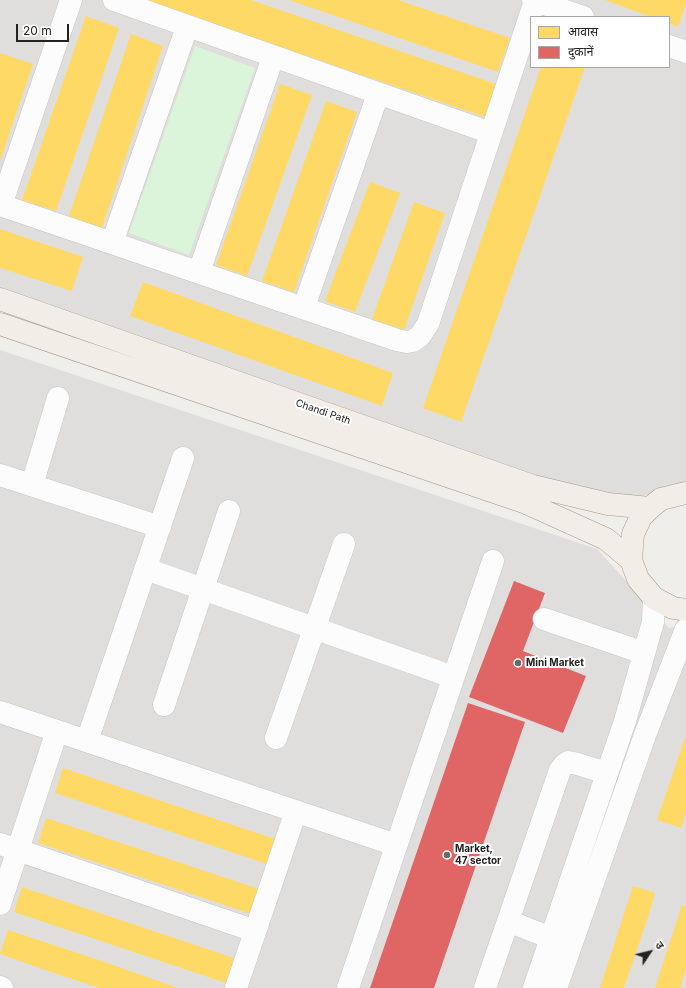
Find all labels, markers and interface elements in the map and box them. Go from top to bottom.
scale bar [18,16,71,42]
legend [530,16,670,68]
text: 20 m [23,23,52,38]
text: आवास [568,24,598,39]
text: दुकानें [568,44,593,59]
street label: Chandi Path [294,397,352,427]
place label: Mini Market [526,657,584,669]
marker: Mini Market [513,658,523,668]
place label: Market, 47 sector [455,843,501,866]
marker: Market, 47 sector [442,850,452,860]
north arrow [630,932,670,972]
text: उ [652,938,667,952]

